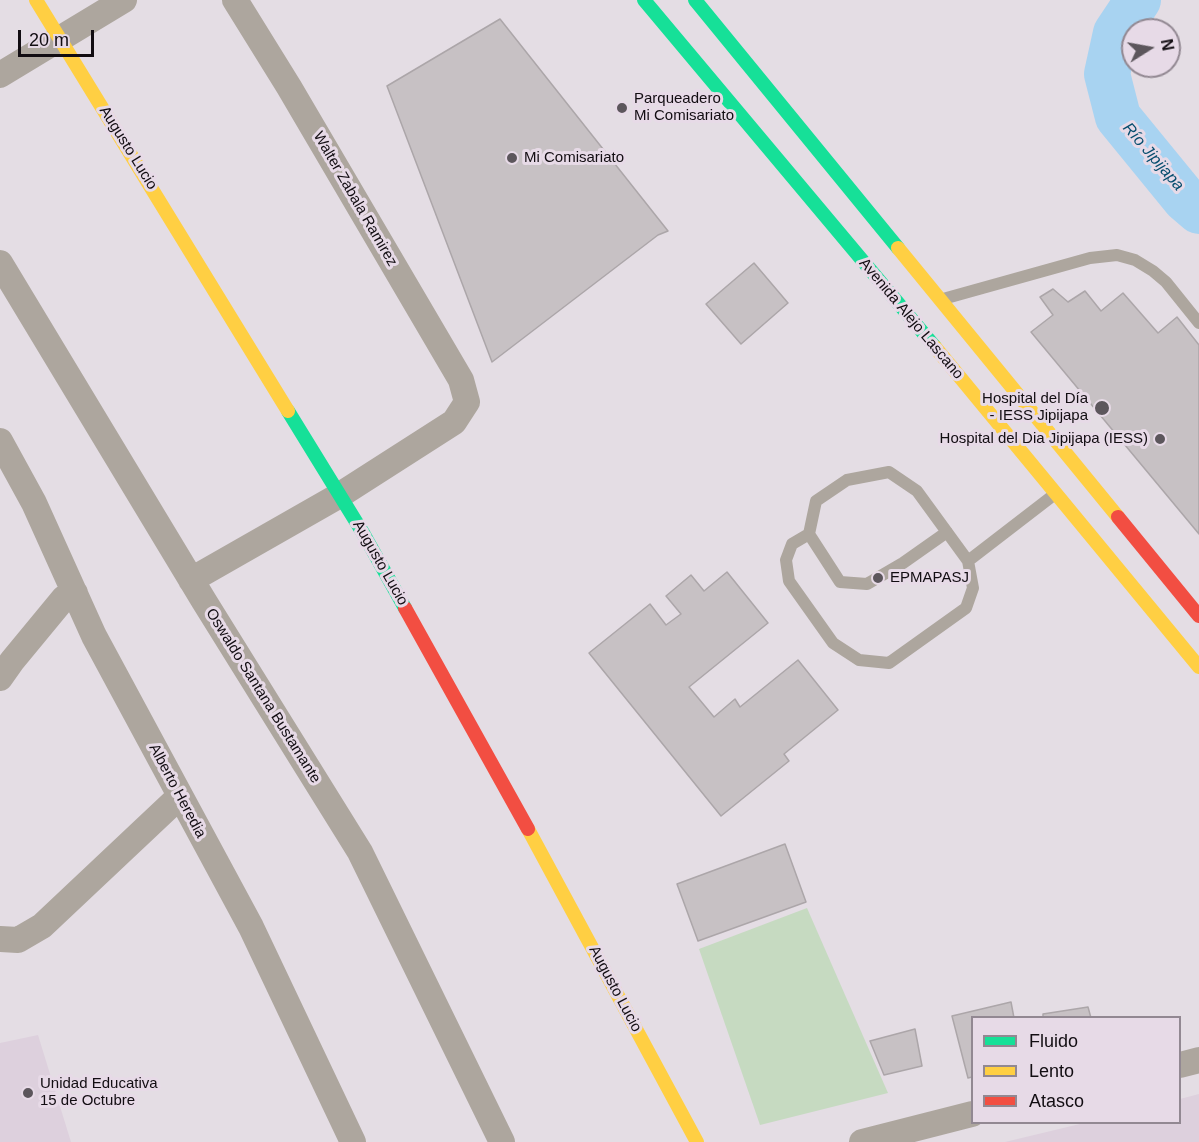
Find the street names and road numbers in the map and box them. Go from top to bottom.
street label: Augusto Lucio [95,103,161,193]
street label: Walter Zabala Ramirez [309,128,401,270]
street label: Avenida Alejo Lascano [855,255,967,383]
street label: Augusto Lucio [348,517,412,609]
street label: Oswaldo Santana Bustamante [202,605,324,787]
street label: Alberto Heredia [145,741,209,841]
street label: Augusto Lucio [585,943,645,1035]

